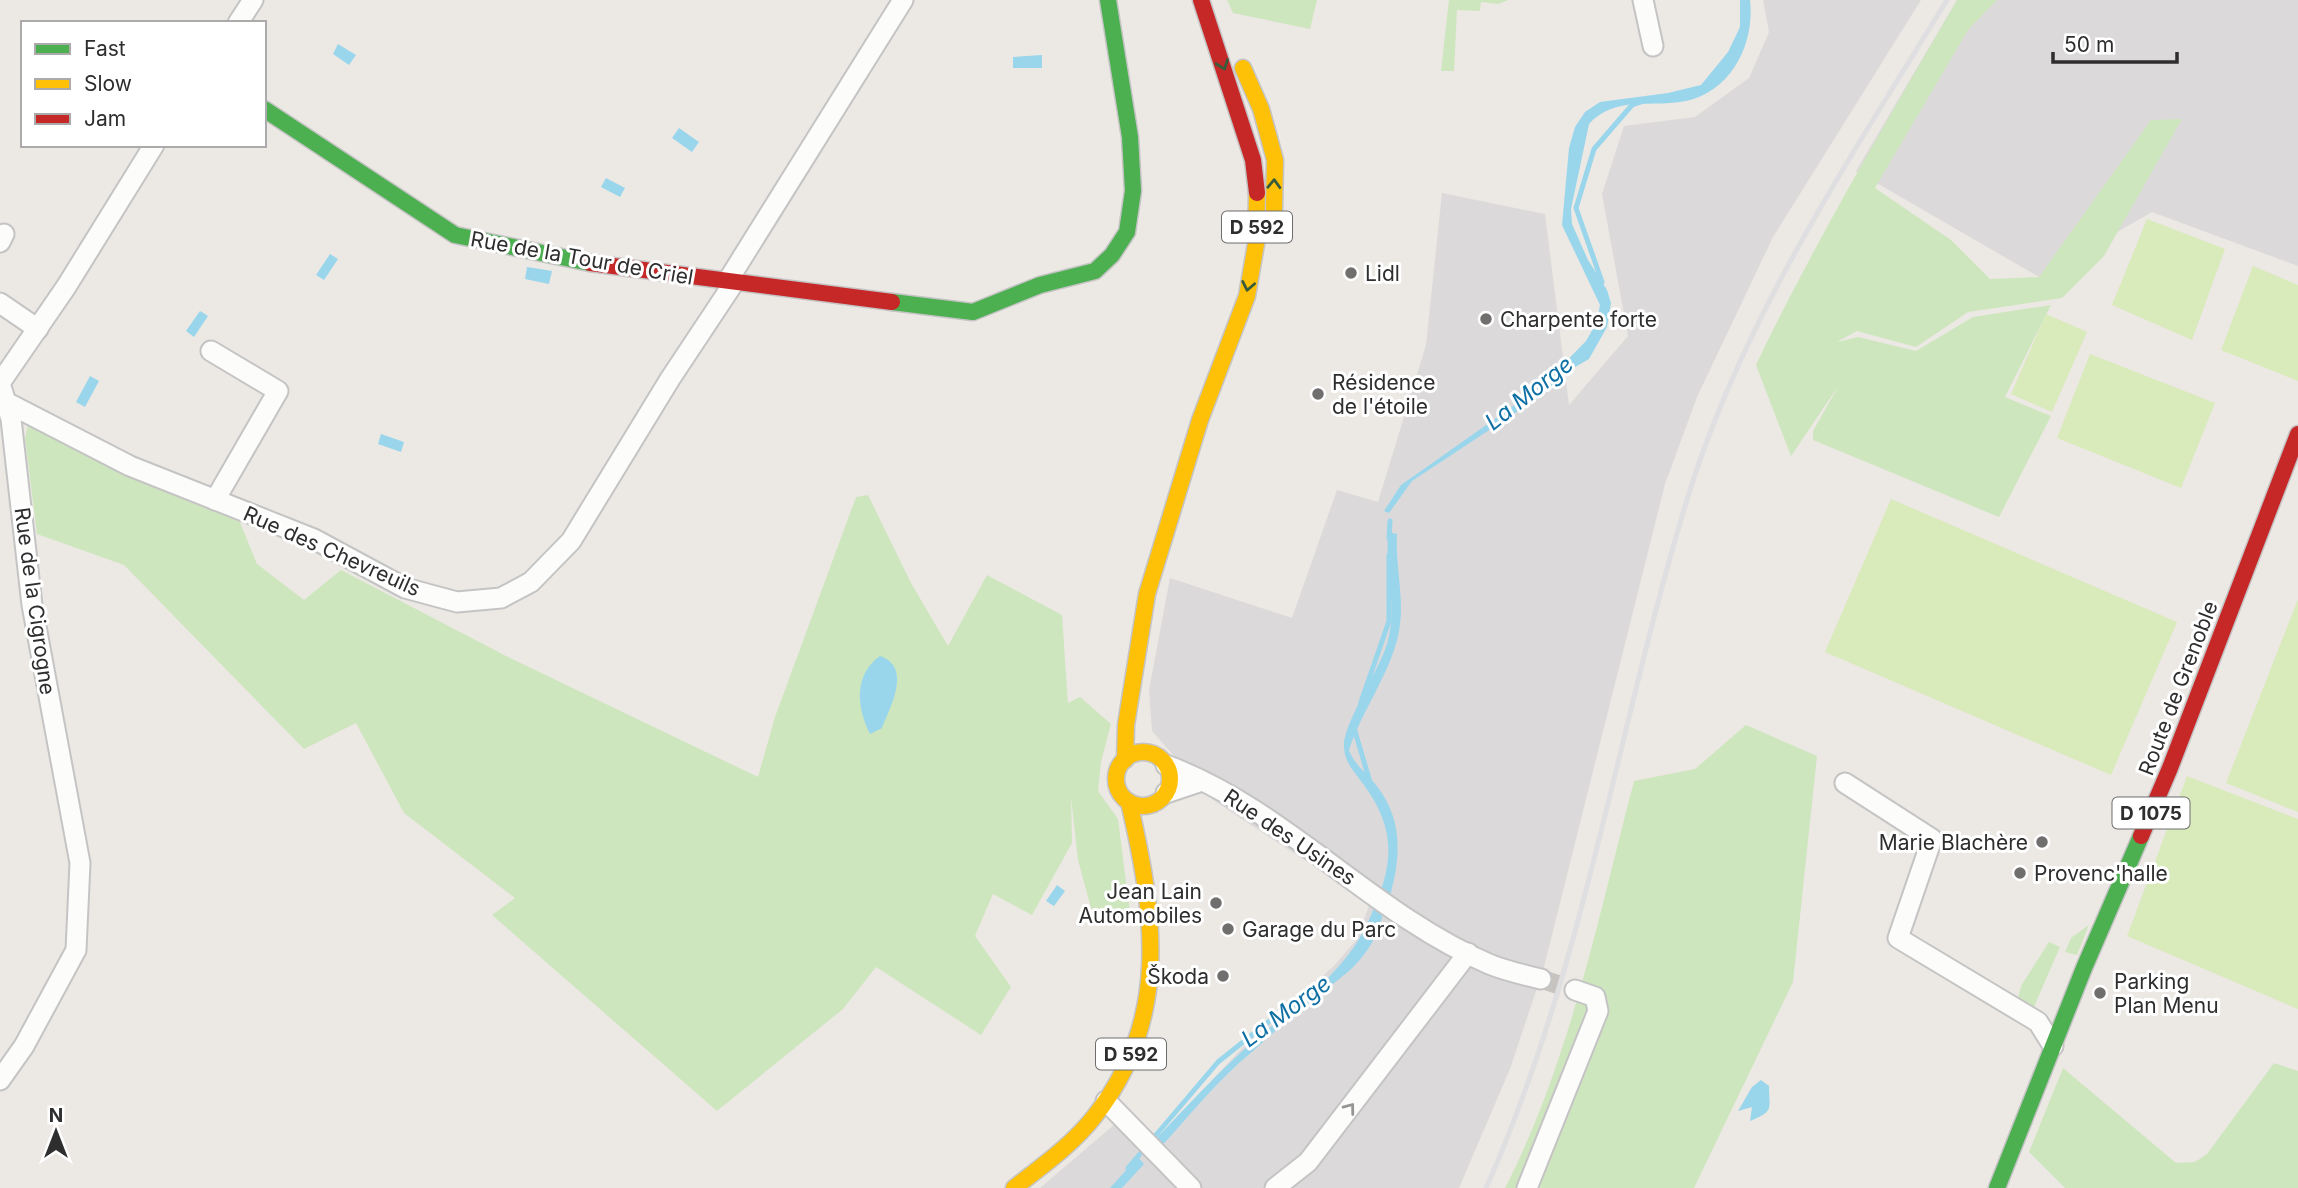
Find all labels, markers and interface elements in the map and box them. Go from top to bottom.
legend [21,21,266,147]
scale bar [2053,21,2177,65]
text: 50 m [2064,32,2114,57]
text: Fast [84,36,126,61]
one-way arrow [1214,58,1228,70]
text: Slow [84,71,132,96]
text: Jam [84,106,126,131]
one-way arrow [1267,178,1282,189]
road number: D 592 [1222,212,1292,243]
street label: Rue de la Tour de Criel [469,226,695,290]
place label: Lidl [1365,261,1400,286]
marker: Lidl [1343,265,1359,281]
one-way arrow [1242,280,1257,292]
place label: Charpente forte [1500,307,1657,332]
marker: Charpente forte [1478,311,1494,327]
water label: La Morge [1479,350,1579,436]
place label: Résidence de l'étoile [1332,370,1435,419]
marker: Résidence de l'étoile [1310,386,1326,402]
street label: Rue des Chevreuils [240,501,424,601]
street label: Rue de la Cigrogne [9,506,61,696]
street label: Route de Grenoble [2133,597,2223,779]
street label: Rue des Usines [1219,784,1361,890]
road number: D 1075 [2112,798,2190,828]
place label: Marie Blachère [1879,830,2028,855]
marker: Marie Blachère [2034,834,2050,850]
place label: Provenc'halle [2034,861,2168,886]
marker: Provenc'halle [2012,865,2028,881]
place label: Jean Lain Automobiles [1078,879,1202,928]
marker: Jean Lain Automobiles [1208,895,1224,911]
place label: Garage du Parc [1242,917,1396,942]
marker: Garage du Parc [1220,921,1236,937]
place label: Škoda [1147,964,1209,989]
marker: Škoda [1215,968,1231,984]
water label: La Morge [1236,969,1336,1053]
place label: Parking Plan Menu [2114,969,2219,1018]
marker: Parking Plan Menu [2092,985,2108,1001]
road number: D 592 [1096,1038,1166,1070]
north arrow [21,1097,91,1167]
one-way arrow [1341,1103,1354,1116]
text: N [49,1104,63,1127]

